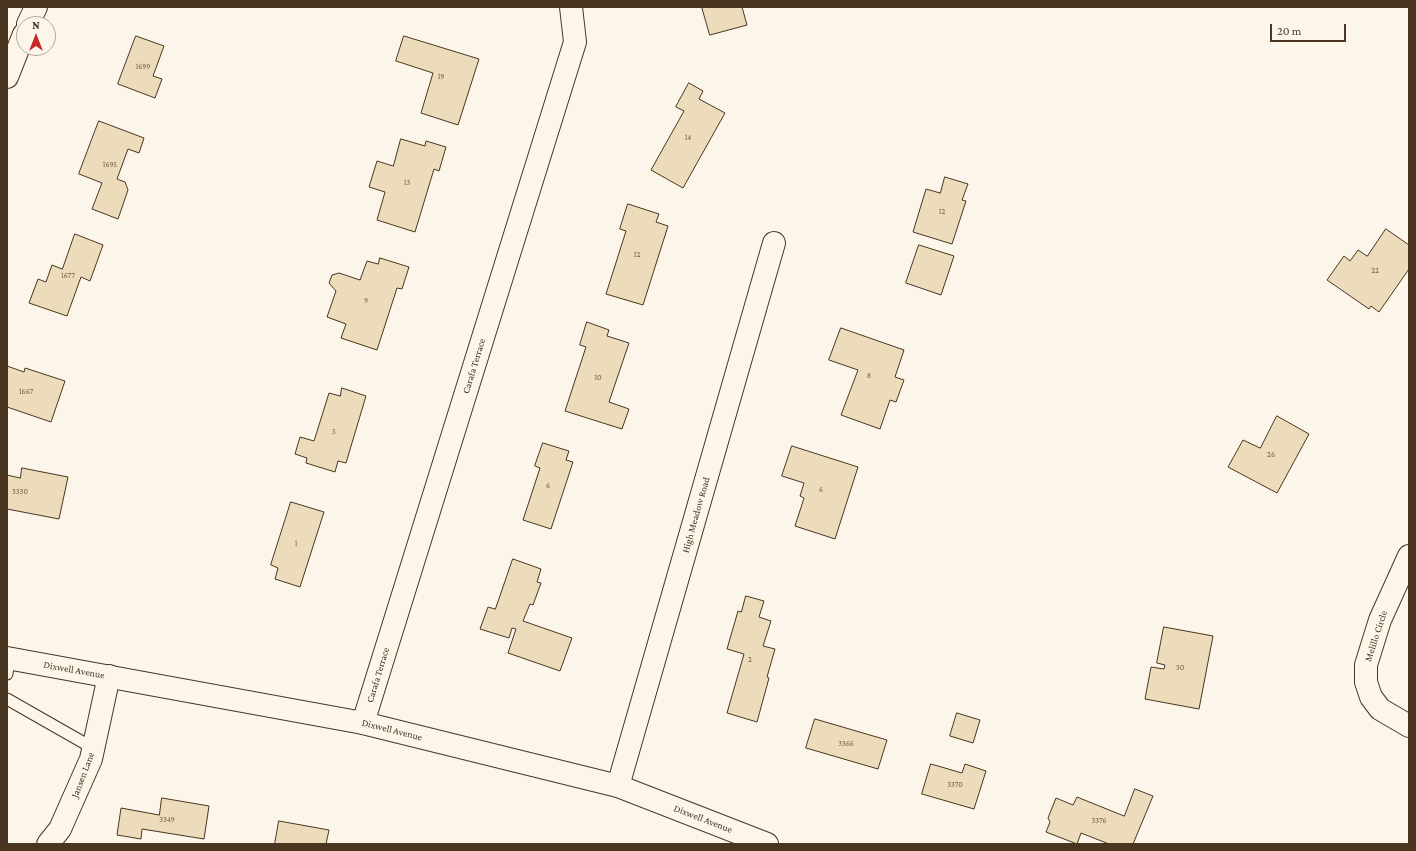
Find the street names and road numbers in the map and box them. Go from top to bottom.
street label: Carafa Terrace [460,337,488,395]
street label: High Meadow Road [679,476,713,554]
street label: Melillo Circle [1362,609,1390,663]
street label: Carafa Terrace [364,646,392,704]
street label: Dixwell Avenue [42,659,106,681]
street label: Dixwell Avenue [360,717,424,743]
street label: Jansen Lane [69,750,97,800]
street label: Dixwell Avenue [672,802,734,836]

